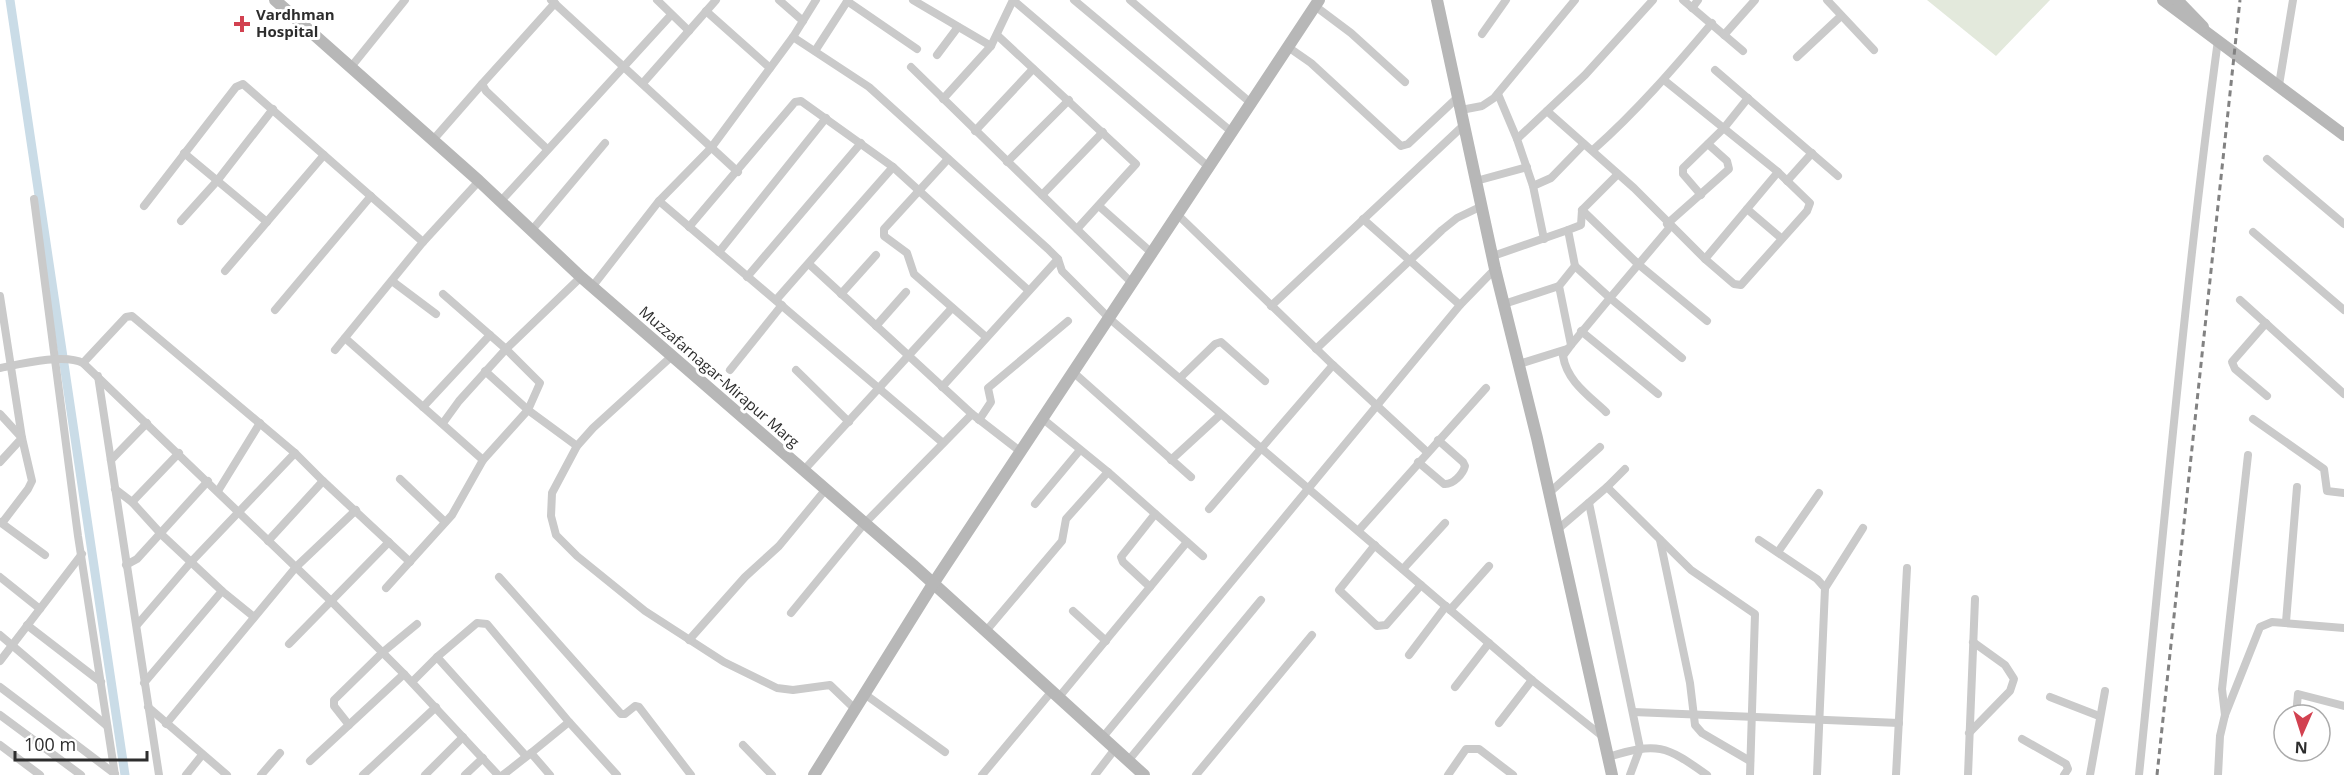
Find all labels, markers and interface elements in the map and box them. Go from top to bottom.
place label: Vardhman Hospital [256,4,335,41]
marker: Vardhman Hospital [233,15,251,33]
street label: Muzzafarnagar-Mirapur Marg [635,301,804,451]
north arrow [2272,703,2332,763]
scale bar [15,724,147,762]
text: 100 m [24,732,76,756]
text: N [2294,737,2308,759]

